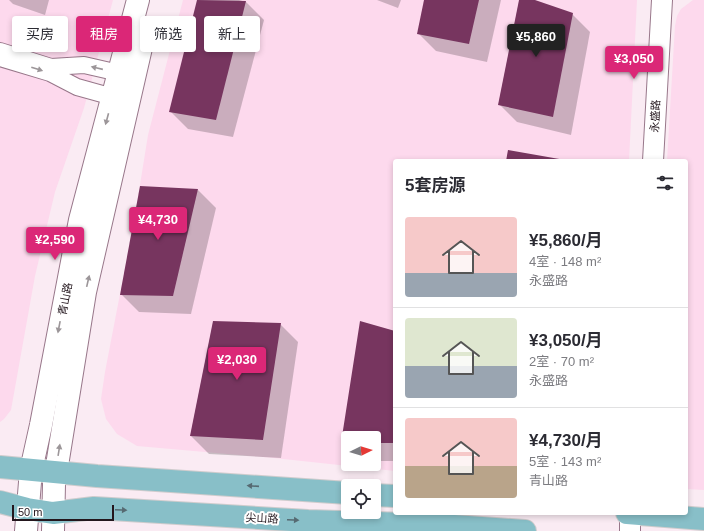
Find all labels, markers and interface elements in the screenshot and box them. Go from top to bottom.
chip: 买房 [12,16,68,52]
chip: 租房 [76,16,132,52]
chip: 筛选 [140,16,196,52]
chip: 新上 [204,16,260,52]
pin: ¥5,860 [503,24,569,58]
text: ¥5,860 [516,29,556,44]
pin: ¥3,050 [601,46,667,80]
text: ¥3,050 [614,51,654,66]
one-way arrow [91,65,103,71]
one-way arrow [32,66,44,72]
street label: 永盛路 [648,99,662,133]
one-way arrow [104,113,110,125]
icon: filters [654,172,676,194]
text: 5套房源 [405,176,465,195]
pin: ¥4,730 [125,207,191,241]
text: ¥4,730 [138,212,178,227]
pin: ¥2,590 [22,227,88,261]
text: ¥5,860/月 [529,231,603,250]
text: ¥2,590 [35,232,75,247]
icon: home [437,233,485,281]
text: 4室 · 148 m² [529,254,601,269]
text: 永盛路 [529,273,568,288]
one-way arrow [85,275,91,287]
street label: 青山路 [56,282,74,316]
one-way arrow [56,321,62,334]
text: ¥3,050/月 [529,331,603,350]
icon: home [437,334,485,382]
pin: ¥2,030 [204,347,270,381]
text: ¥2,030 [217,352,257,367]
text: 2室 · 70 m² [529,354,594,369]
text: 永盛路 [529,373,568,388]
north arrow [341,431,381,471]
map controls [341,431,381,519]
text: ¥4,730/月 [529,431,603,450]
icon: home [437,434,485,482]
one-way arrow [56,444,62,457]
text: 5室 · 143 m² [529,454,601,469]
text: 青山路 [529,473,568,488]
button: locate [341,479,381,519]
one-way arrow [247,482,259,489]
scale bar [12,503,114,522]
text: 50 m [18,506,42,518]
one-way arrow [115,506,127,513]
street label: 尖山路 [245,511,279,525]
one-way arrow [287,517,300,523]

